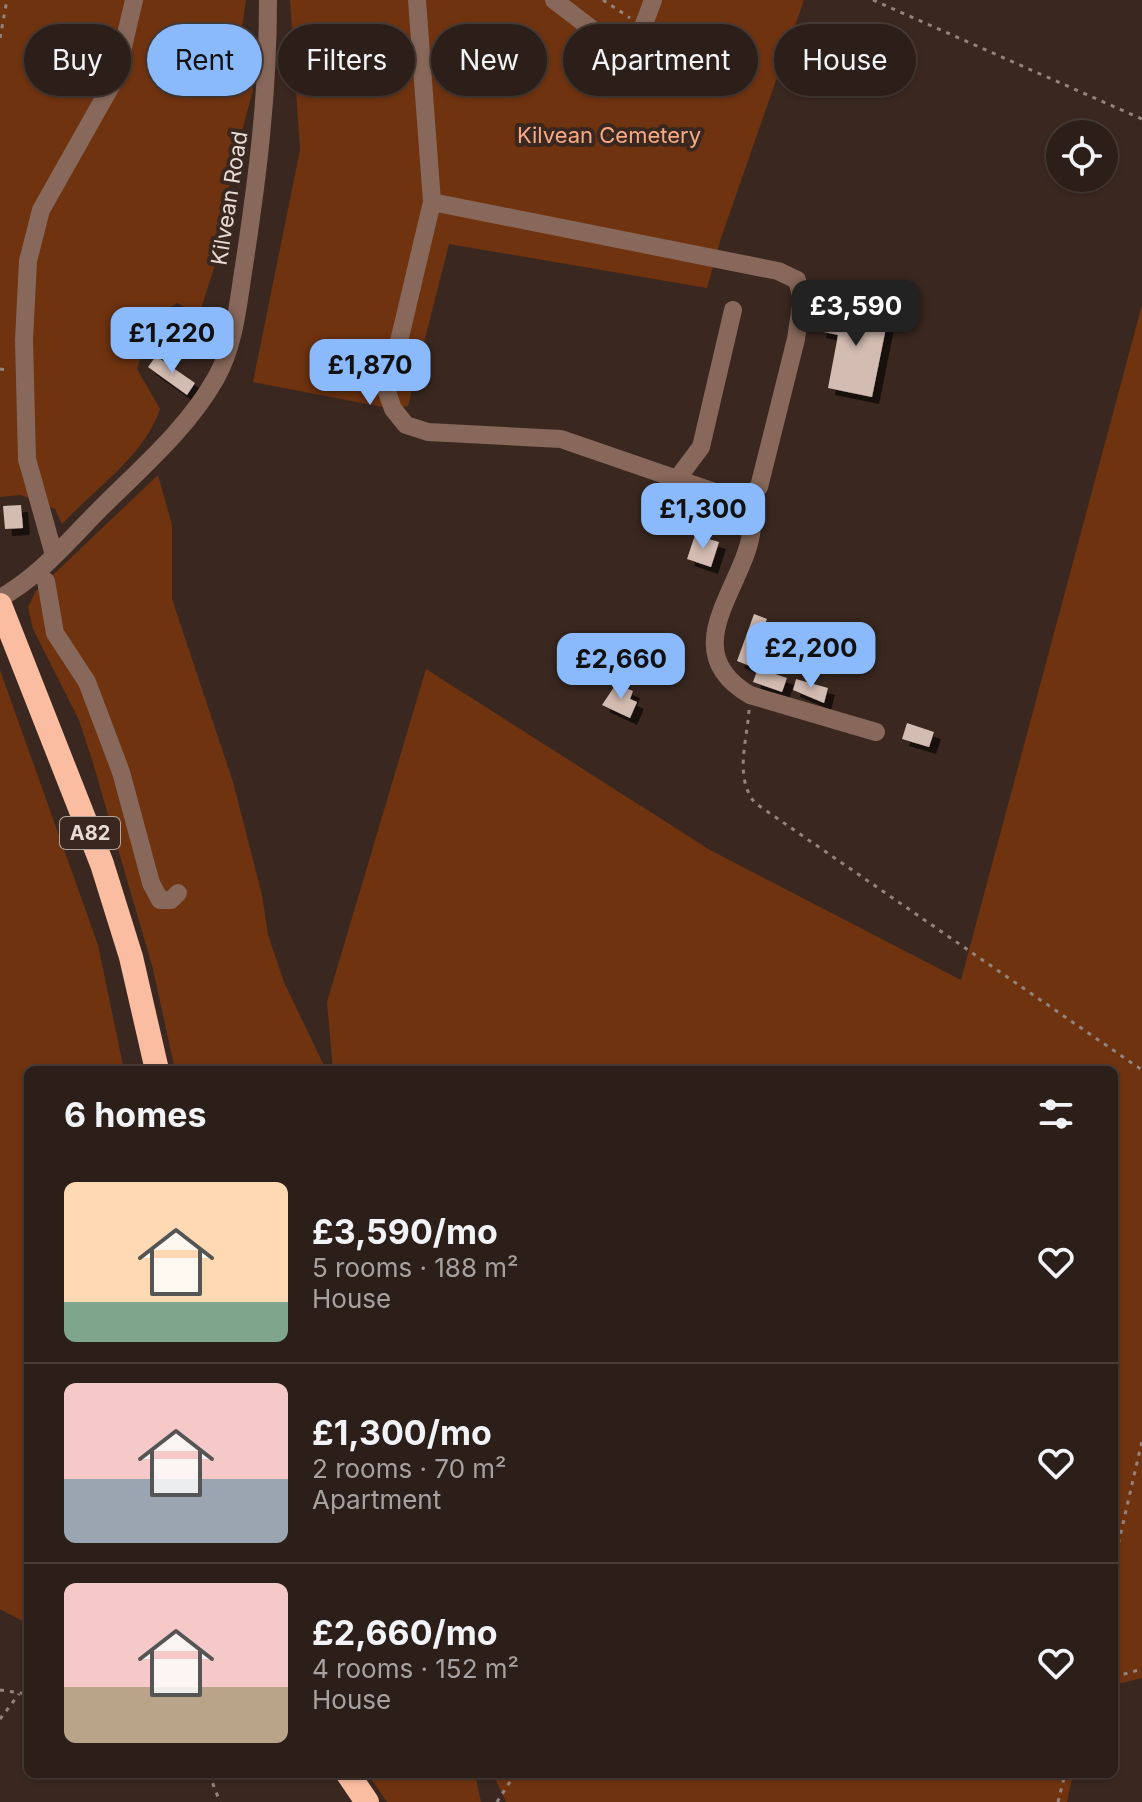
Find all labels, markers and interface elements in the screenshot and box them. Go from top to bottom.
chip: Buy [24,24,131,96]
chip: Rent [147,24,262,96]
chip: Filters [278,24,415,96]
chip: New [431,24,547,96]
chip: Apartment [563,24,758,96]
chip: House [774,24,916,96]
map controls [1046,120,1118,192]
button: locate [1046,120,1118,192]
park label: Kilvean Cemetery [517,122,701,148]
street label: Kilvean Road [206,129,252,267]
pin: £3,590 [791,280,921,348]
text: £3,590 [810,290,902,321]
pin: £1,220 [107,307,237,375]
text: £1,220 [129,317,215,348]
pin: £1,870 [305,339,435,407]
text: £1,870 [328,349,412,380]
pin: £1,300 [638,483,768,551]
text: £1,300 [659,493,747,524]
pin: £2,200 [746,622,876,690]
text: £2,200 [764,632,858,663]
pin: £2,660 [556,633,686,701]
text: £2,660 [575,643,667,674]
road number: A82 [60,817,120,849]
icon: filters [1034,1092,1078,1136]
text: 6 homes [64,1094,206,1135]
text: £3,590/mo [312,1211,498,1252]
icon: home [128,1214,224,1310]
icon: heart [1034,1240,1078,1284]
text: 5 rooms · 188 m² [312,1252,519,1283]
text: House [312,1283,391,1314]
text: £1,300/mo [312,1412,492,1453]
icon: home [128,1415,224,1511]
icon: heart [1034,1441,1078,1485]
text: 2 rooms · 70 m² [312,1453,507,1484]
text: Apartment [312,1484,441,1515]
text: £2,660/mo [312,1612,498,1653]
icon: home [128,1615,224,1711]
icon: heart [1034,1641,1078,1685]
text: 4 rooms · 152 m² [312,1653,519,1684]
text: House [312,1684,391,1715]

